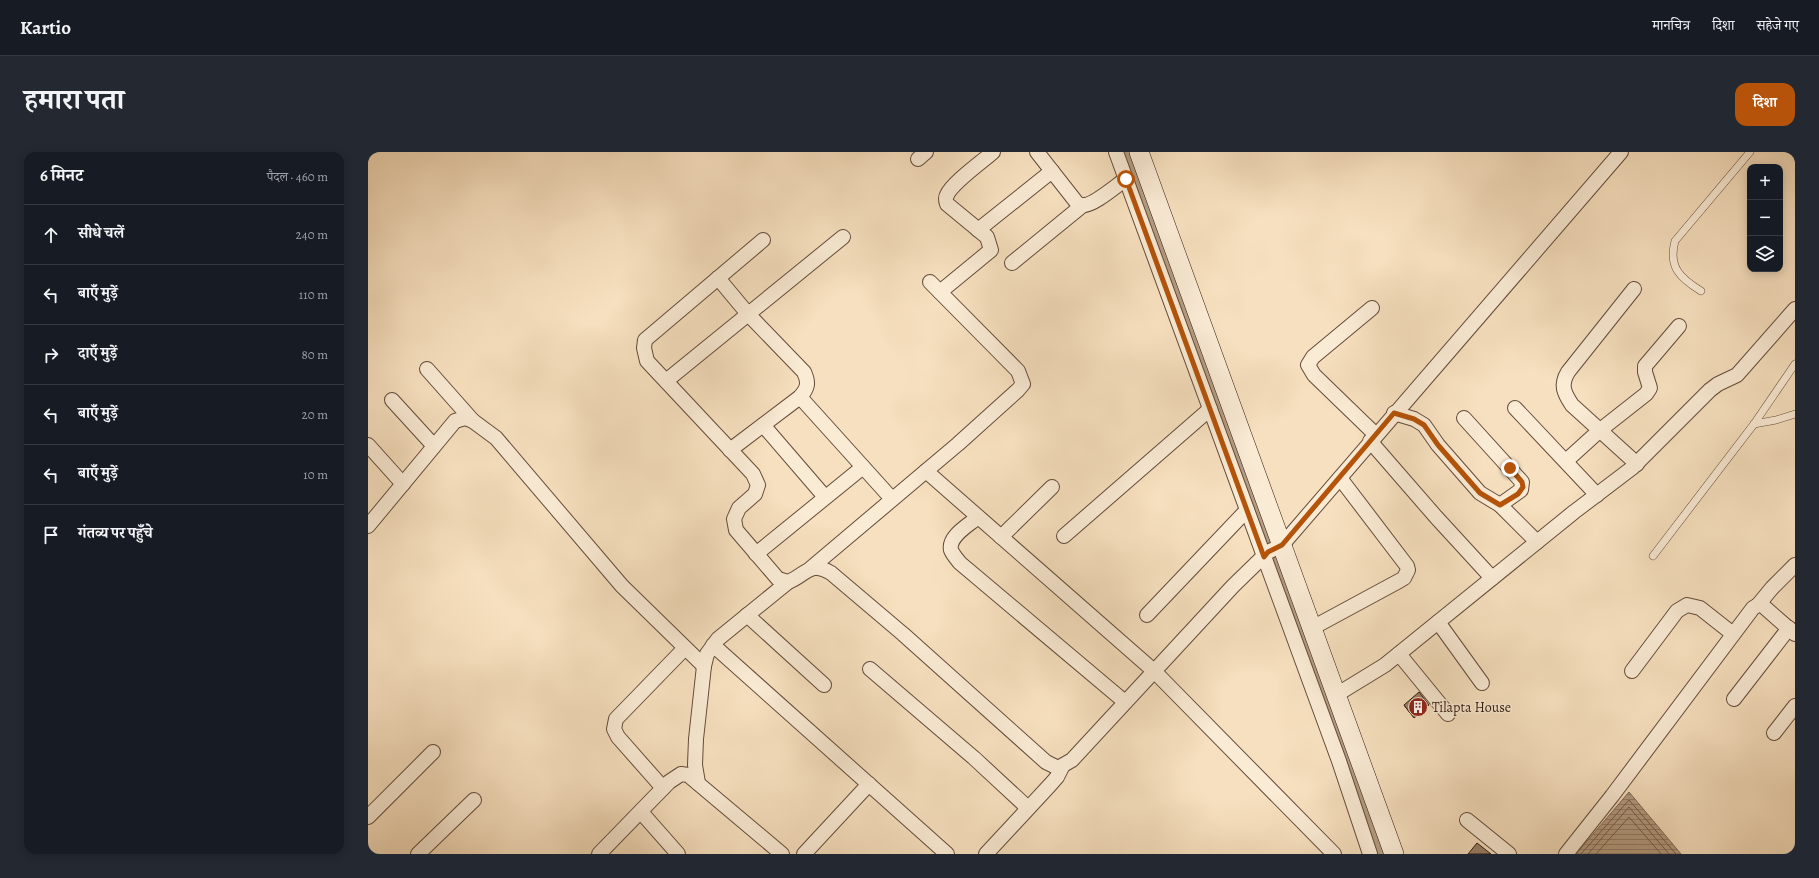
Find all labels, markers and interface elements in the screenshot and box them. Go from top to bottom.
text: Kartio [20,15,71,41]
text: मानचित्र [1652,16,1690,35]
text: दिशा [1712,16,1734,35]
text: सहेजे गए [1756,16,1799,35]
text: हमारा पता [24,81,124,119]
button: दिशा [1735,83,1795,126]
text: 6 मिनट [40,164,83,187]
map controls [1747,164,1783,272]
button: + [1747,164,1783,200]
text: पैदल · 460 m [267,168,328,185]
route start [1117,170,1135,188]
button: − [1747,200,1783,236]
text: सीधे चलें [78,223,124,243]
icon: ahead [40,224,62,246]
text: 240 m [296,226,328,243]
button: layers [1747,236,1783,272]
text: बाएँ मुड़ें [78,283,118,303]
icon: left [40,284,62,306]
text: 110 m [299,286,328,303]
text: दाएँ मुड़ें [78,343,117,363]
icon: right [40,344,62,366]
text: 80 m [301,346,328,363]
text: बाएँ मुड़ें [78,403,118,423]
icon: left [40,404,62,426]
text: 20 m [302,406,328,423]
route end [1501,459,1519,477]
text: बाएँ मुड़ें [78,463,118,483]
icon: left [40,464,62,486]
text: 10 m [303,466,328,483]
text: गंतव्य पर पहुँचे [78,523,153,543]
icon: arrive [40,524,62,546]
building icon: Tilapta House [1407,696,1429,718]
place label: Tilapta House [1432,698,1511,717]

